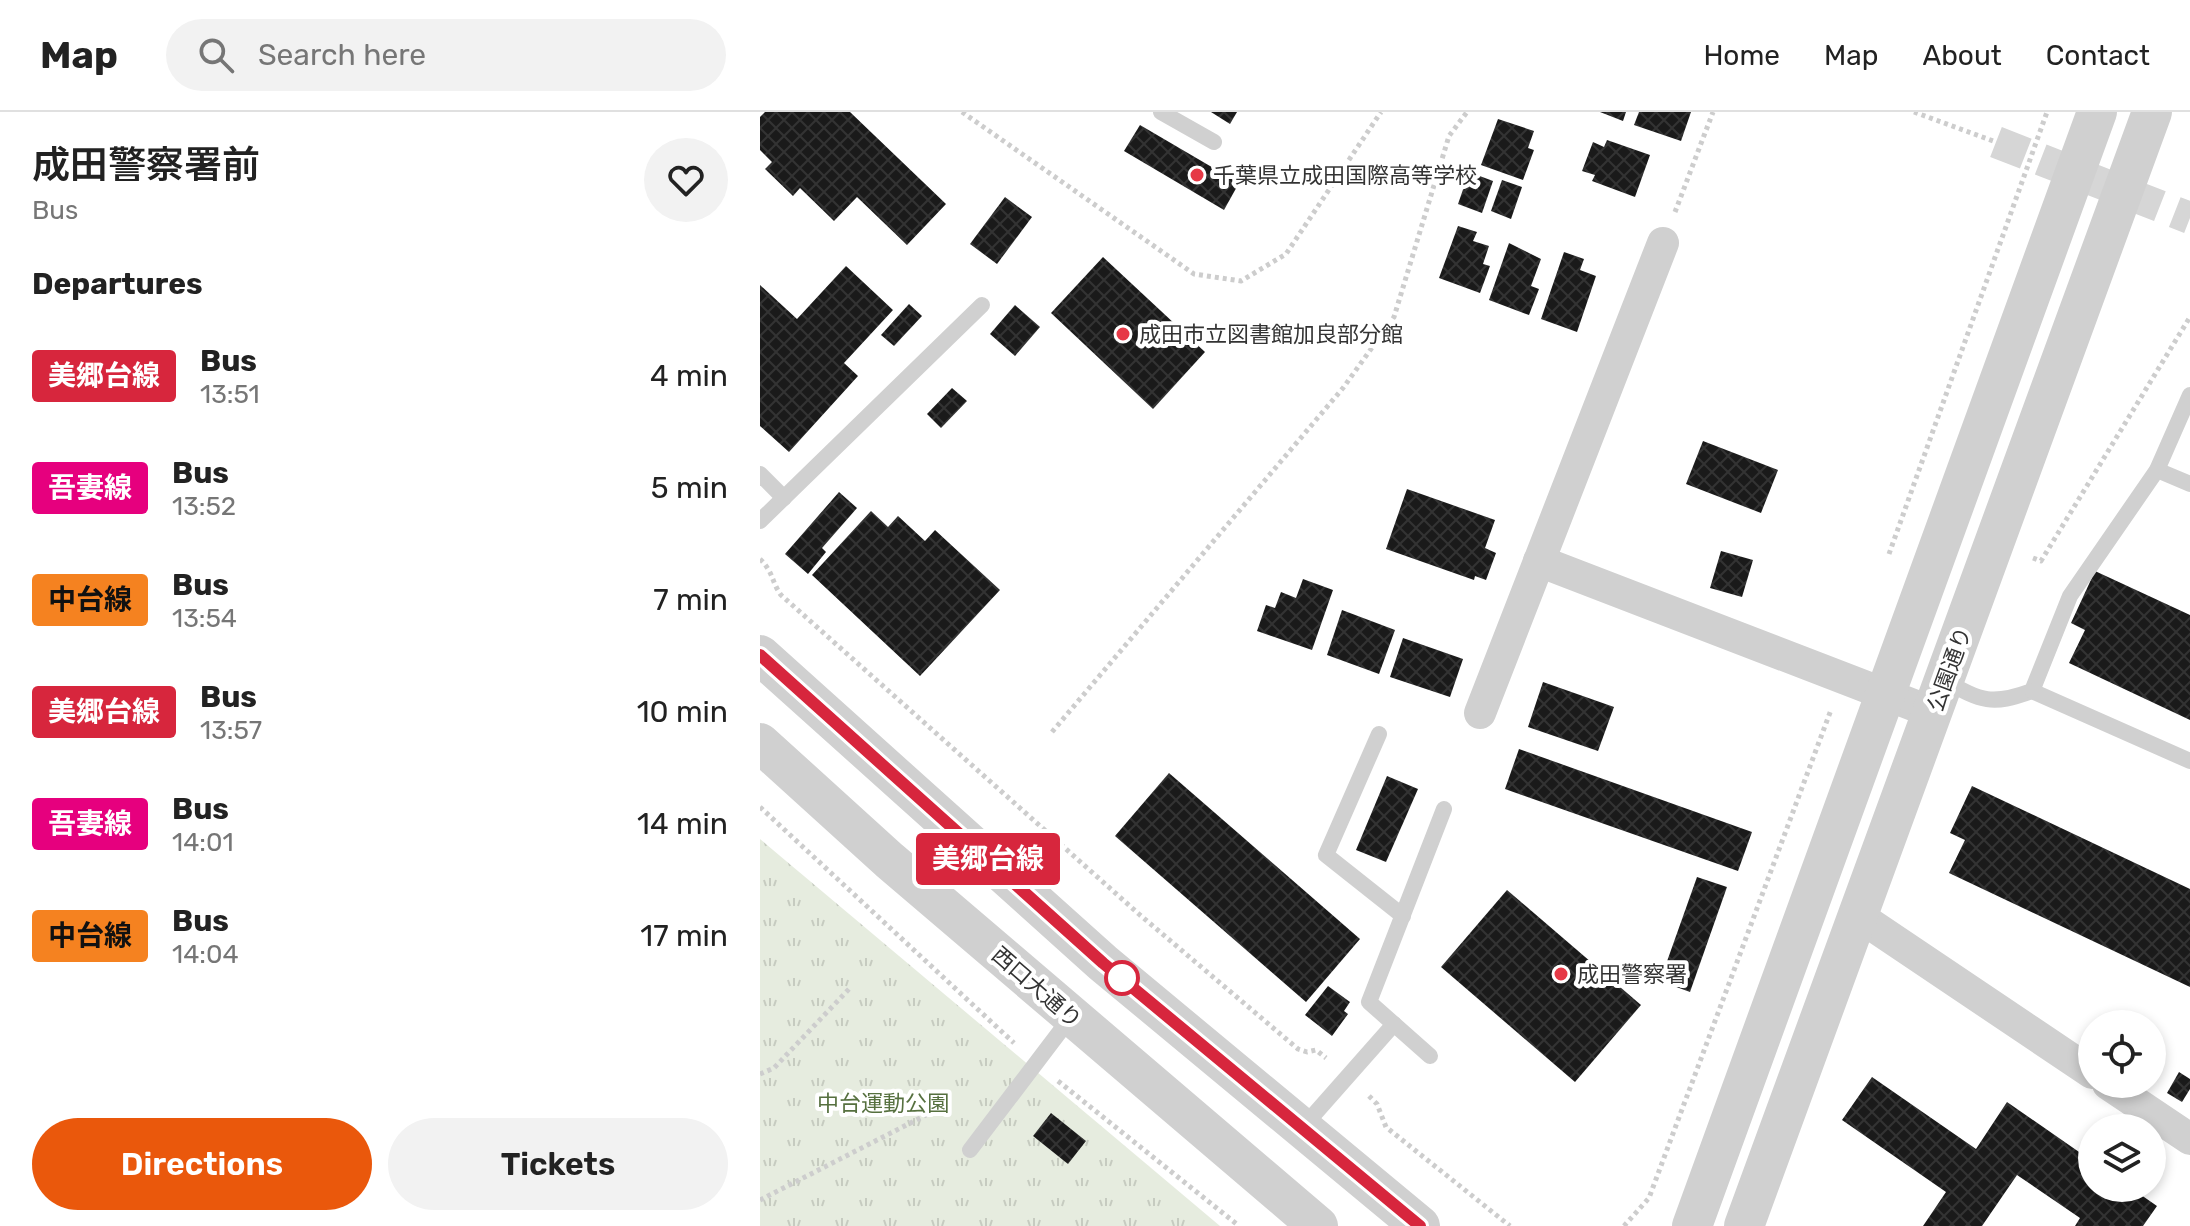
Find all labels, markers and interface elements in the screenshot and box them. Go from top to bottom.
search box [166,19,726,91]
text: Map [40,32,118,78]
icon: search [194,33,238,77]
text: Search here [258,37,426,73]
text: Home [1703,39,1780,72]
text: Map [1824,39,1878,72]
text: About [1922,39,2002,72]
text: Contact [2046,39,2150,72]
button: heart [644,138,728,222]
text: 成田警察署前 [32,142,260,188]
place label: 千葉県立成田国際高等学校 [1213,162,1477,189]
marker: 千葉県立成田国際高等学校 [1188,166,1206,184]
text: Bus [32,195,78,226]
text: Departures [32,266,203,302]
place label: 成田市立図書館加良部分館 [1139,321,1403,348]
marker: 成田市立図書館加良部分館 [1114,325,1132,343]
text: Bus [200,343,257,379]
text: 4 min [650,358,728,394]
text: 美郷台線 [48,359,160,392]
text: 13:51 [200,379,260,410]
text: Bus [172,455,229,491]
text: 5 min [651,470,728,506]
text: 吾妻線 [48,471,132,504]
text: 13:52 [172,491,236,522]
text: Bus [172,567,229,603]
text: 7 min [653,582,728,618]
text: 中台線 [48,583,132,616]
text: 13:54 [172,603,237,634]
street label: 公園通り [1922,623,1977,715]
text: Bus [200,679,257,715]
text: 10 min [637,694,728,730]
text: 美郷台線 [48,695,160,728]
text: 13:57 [200,715,262,746]
text: Bus [172,791,229,827]
text: 14 min [637,806,728,842]
text: 吾妻線 [48,807,132,840]
text: 14:01 [172,827,234,858]
line badge: 美郷台線 [932,833,1044,885]
text: 美郷台線 [932,842,1044,875]
text: Bus [172,903,229,939]
text: 17 min [640,918,728,954]
text: 中台線 [48,919,132,952]
text: 14:04 [172,939,239,970]
street label: 西口大通り [986,941,1087,1034]
unlabelled marker [1105,961,1139,995]
place label: 成田警察署 [1577,961,1687,988]
marker: 成田警察署 [1552,965,1570,983]
map controls [2078,1010,2166,1202]
button: locate [2078,1010,2166,1098]
park label: 中台運動公園 [817,1090,949,1117]
button: layers [2078,1114,2166,1202]
button: Directions [32,1118,372,1210]
button: Tickets [388,1118,728,1210]

